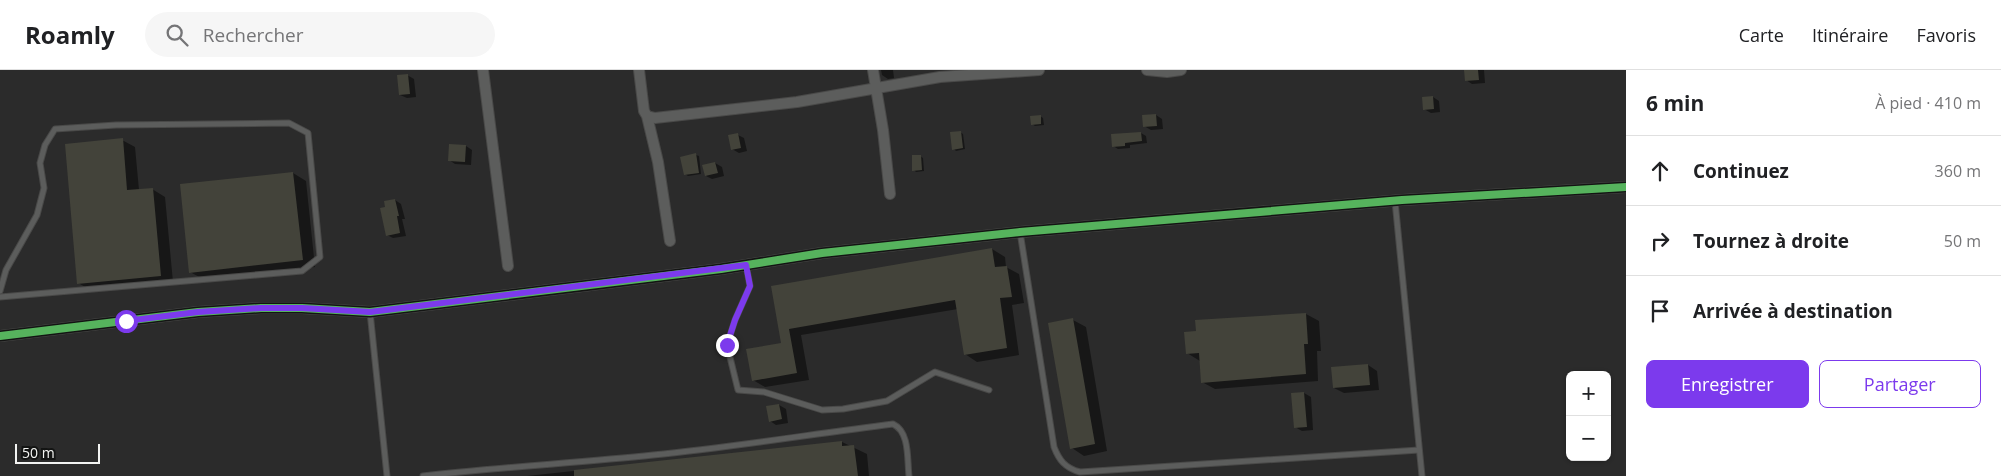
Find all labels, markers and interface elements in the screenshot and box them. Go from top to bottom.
search box [145,12,495,57]
text: Roamly [25,18,115,51]
icon: search [163,21,191,49]
text: Rechercher [203,22,304,48]
text: Carte [1739,23,1784,47]
text: Itinéraire [1812,23,1888,47]
text: Favoris [1916,23,1976,47]
text: 6 min [1646,89,1704,117]
text: À pied · 410 m [1875,92,1981,114]
icon: ahead [1646,157,1674,185]
text: Continuez [1693,158,1789,184]
text: 360 m [1935,160,1981,182]
icon: right [1646,227,1674,255]
text: Tournez à droite [1693,228,1849,254]
text: 50 m [1944,230,1981,252]
icon: arrive [1646,297,1674,325]
text: Arrivée à destination [1693,298,1893,324]
route start [115,310,138,333]
route end [716,334,739,357]
button: Enregistrer [1646,360,1809,408]
button: Partager [1819,360,1981,408]
map controls [1566,371,1611,461]
button: + [1566,371,1611,416]
button: − [1566,416,1611,461]
scale bar [15,441,100,464]
text: 50 m [22,443,55,462]

